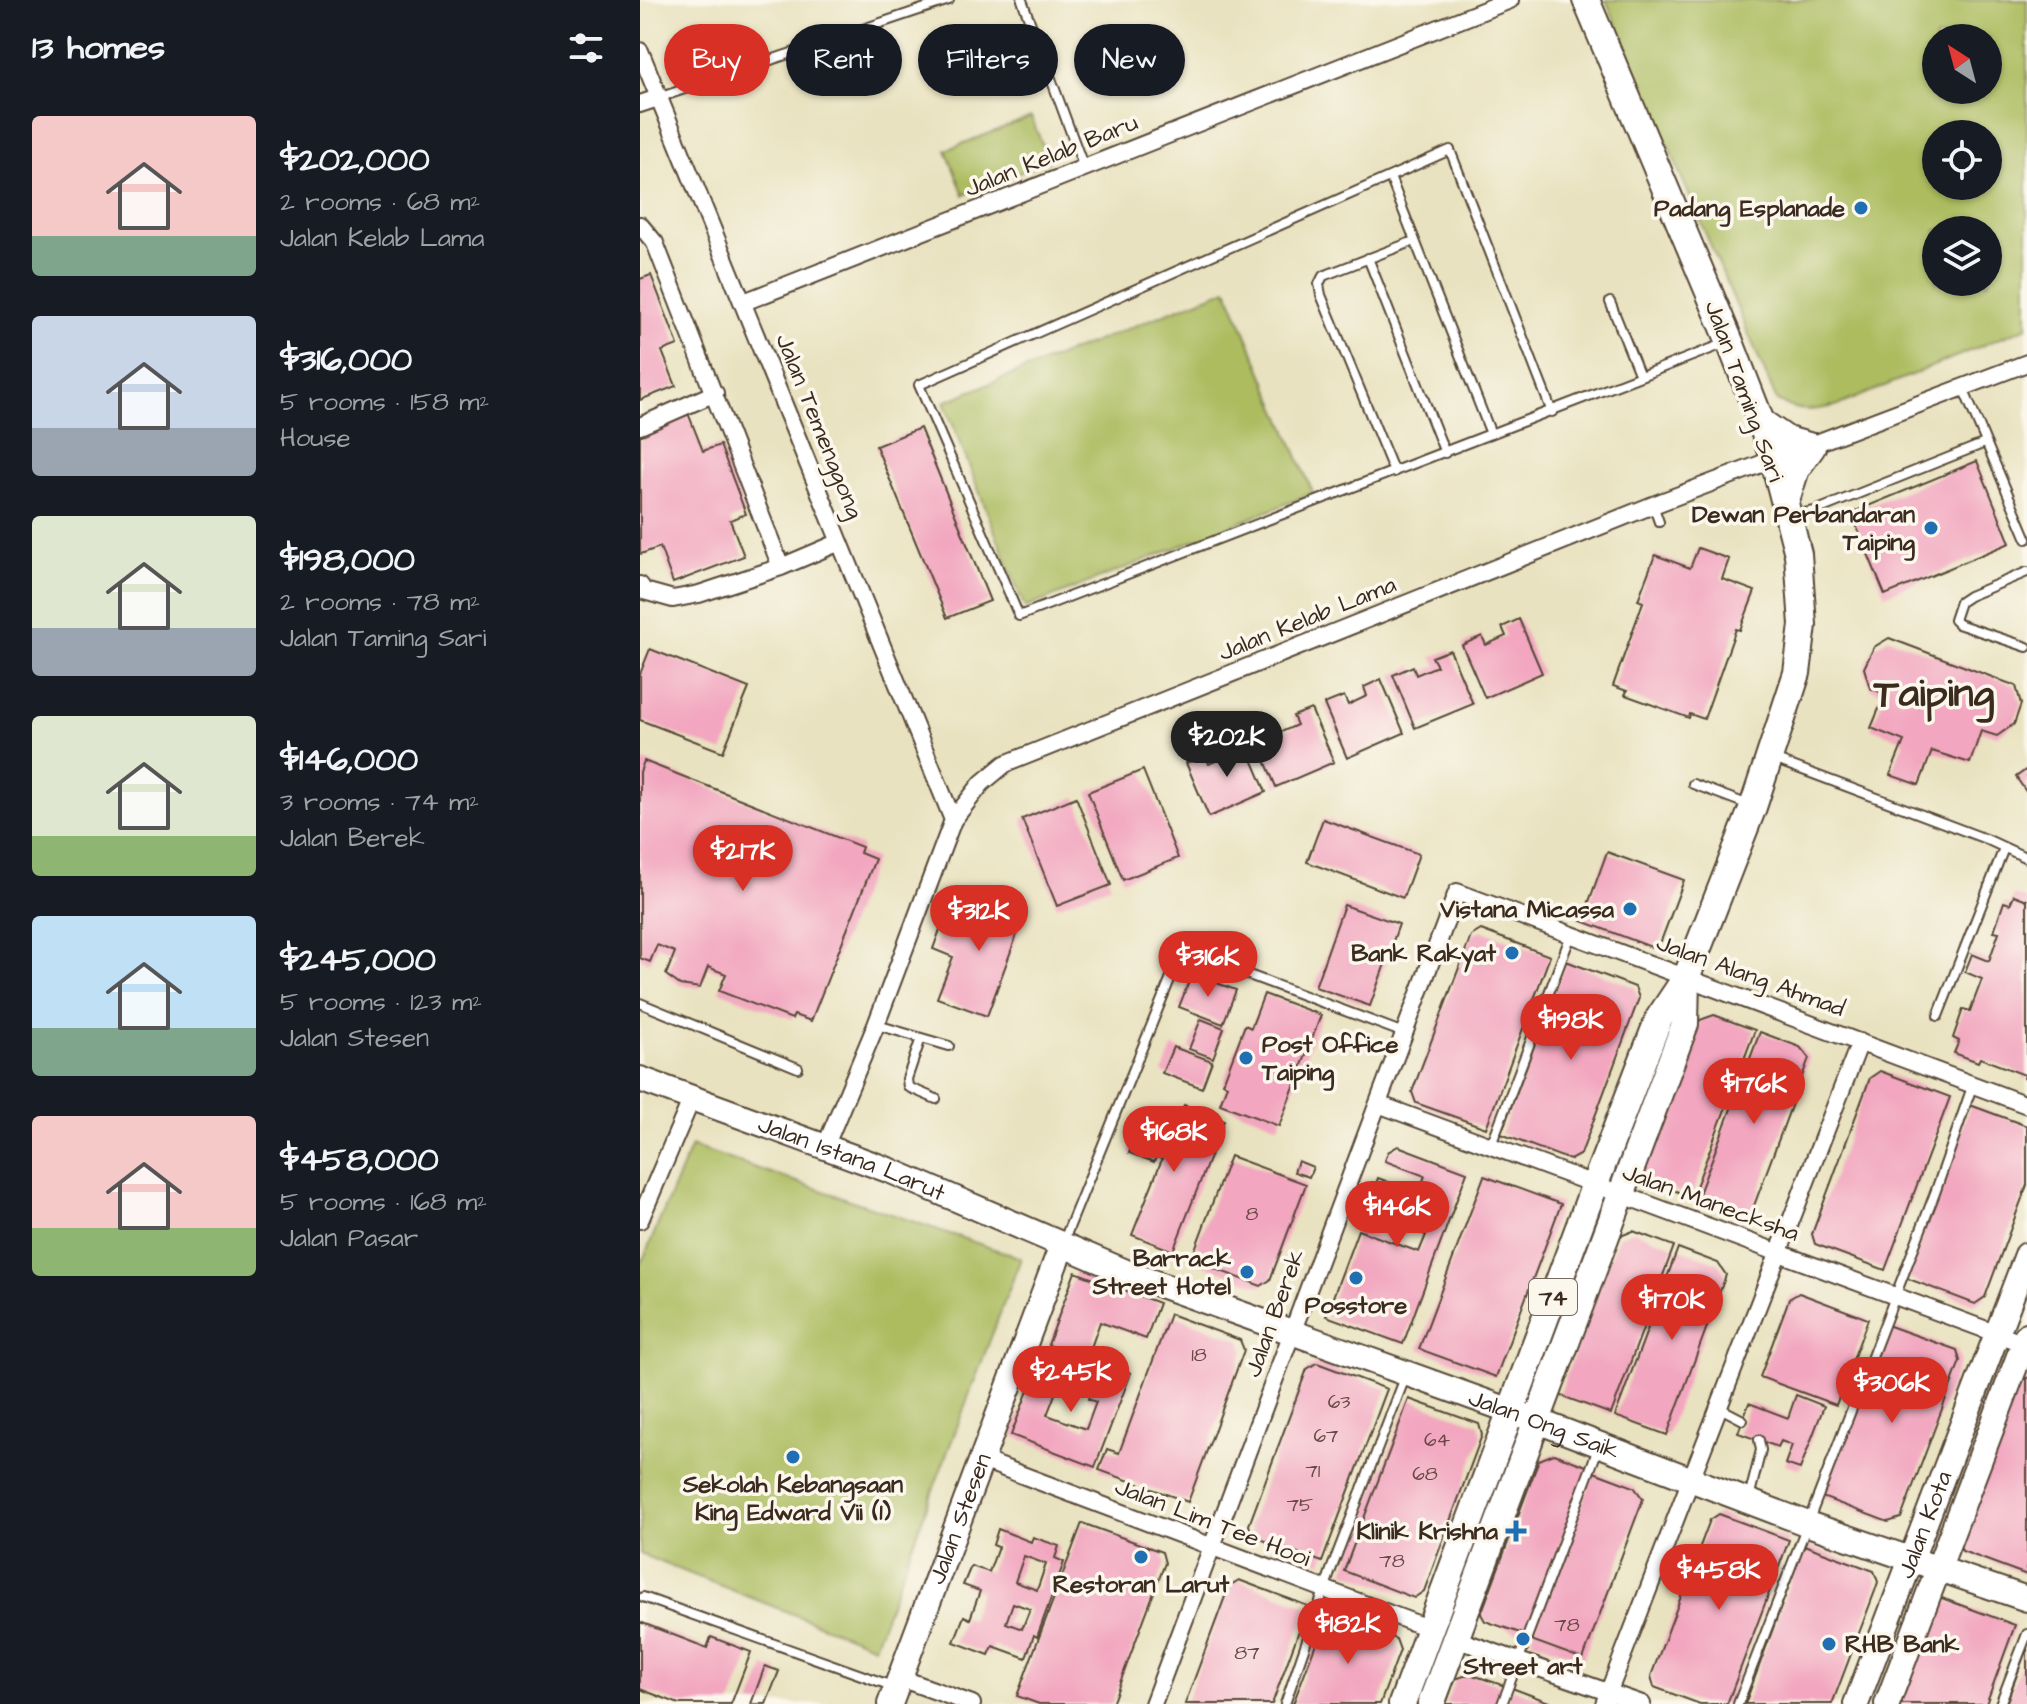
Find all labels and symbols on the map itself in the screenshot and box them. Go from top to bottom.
north arrow [1922,24,2002,104]
street label: Jalan Kelab Baru [960,106,1143,206]
place label: Padang Esplanade [1654,192,1845,227]
marker: Padang Esplanade [1852,199,1870,217]
street label: Jalan Taming Sari [1695,296,1793,487]
street label: Jalan Temenggong [766,329,872,524]
place label: Dewan Perbandaran Taiping [1692,498,1916,561]
marker: Dewan Perbandaran Taiping [1922,519,1940,537]
street label: Jalan Kelab Lama [1213,568,1401,670]
district label: Taiping [1873,667,1995,723]
pin: $202K [1171,711,1283,779]
pin: $217K [687,825,799,893]
pin: $312K [923,885,1035,953]
place label: Vistana Micassa [1439,893,1615,927]
marker: Vistana Micassa [1621,900,1639,918]
street label: Jalan Alang Ahmad [1651,926,1850,1027]
pin: $316K [1152,931,1264,999]
place label: Bank Rakyat [1351,937,1496,973]
marker: Bank Rakyat [1503,944,1521,962]
pin: $198K [1515,994,1627,1062]
place label: Post Office Taiping [1261,1028,1399,1091]
marker: Post Office Taiping [1237,1049,1255,1067]
pin: $176K [1698,1058,1810,1126]
pin: $168K [1118,1106,1230,1174]
street label: Jalan Istana Larut [753,1108,951,1210]
street label: Jalan Manecksha [1618,1155,1804,1251]
pin: $146K [1341,1181,1453,1249]
house number: 8 [1246,1200,1259,1228]
place label: Barrack Street Hotel [1092,1242,1231,1304]
street label: Jalan Berek [1236,1245,1314,1382]
marker: Barrack Street Hotel [1238,1263,1256,1281]
marker: Posstore [1347,1269,1365,1287]
pin: $170K [1616,1274,1728,1342]
road number: 74 [1529,1279,1577,1315]
place label: Posstore [1305,1289,1407,1323]
house number: 18 [1191,1341,1207,1369]
pin: $245K [1015,1346,1127,1414]
pin: $306K [1836,1357,1948,1425]
street label: Jalan Ong Saik [1464,1381,1624,1469]
house number: 63 [1328,1388,1350,1416]
house number: 67 [1314,1422,1338,1450]
house number: 64 [1424,1426,1450,1454]
marker: Sekolah Kebangsaan King Edward Vii (1) [784,1448,802,1466]
street label: Jalan Stesen [920,1449,1000,1589]
house number: 71 [1306,1457,1321,1485]
house number: 68 [1412,1460,1438,1488]
street label: Jalan Kota [1889,1466,1961,1584]
place label: Sekolah Kebangsaan King Edward Vii (1) [682,1468,903,1531]
street label: Jalan Lim Tee Hooi [1110,1470,1316,1576]
house number: 75 [1287,1491,1313,1519]
place label: Klinik Krishna [1357,1515,1499,1549]
marker: Klinik Krishna [1505,1520,1527,1542]
pin: $458K [1663,1544,1775,1612]
house number: 78 [1379,1547,1405,1575]
marker: Restoran Larut [1132,1548,1150,1566]
place label: Restoran Larut [1053,1568,1229,1602]
pin: $182K [1292,1598,1404,1666]
house number: 78 [1554,1611,1580,1639]
place label: RHB Bank [1845,1628,1960,1662]
marker: Street art [1514,1630,1532,1648]
marker: RHB Bank [1820,1635,1838,1653]
house number: 87 [1234,1639,1260,1667]
place label: Street art [1463,1650,1583,1684]

